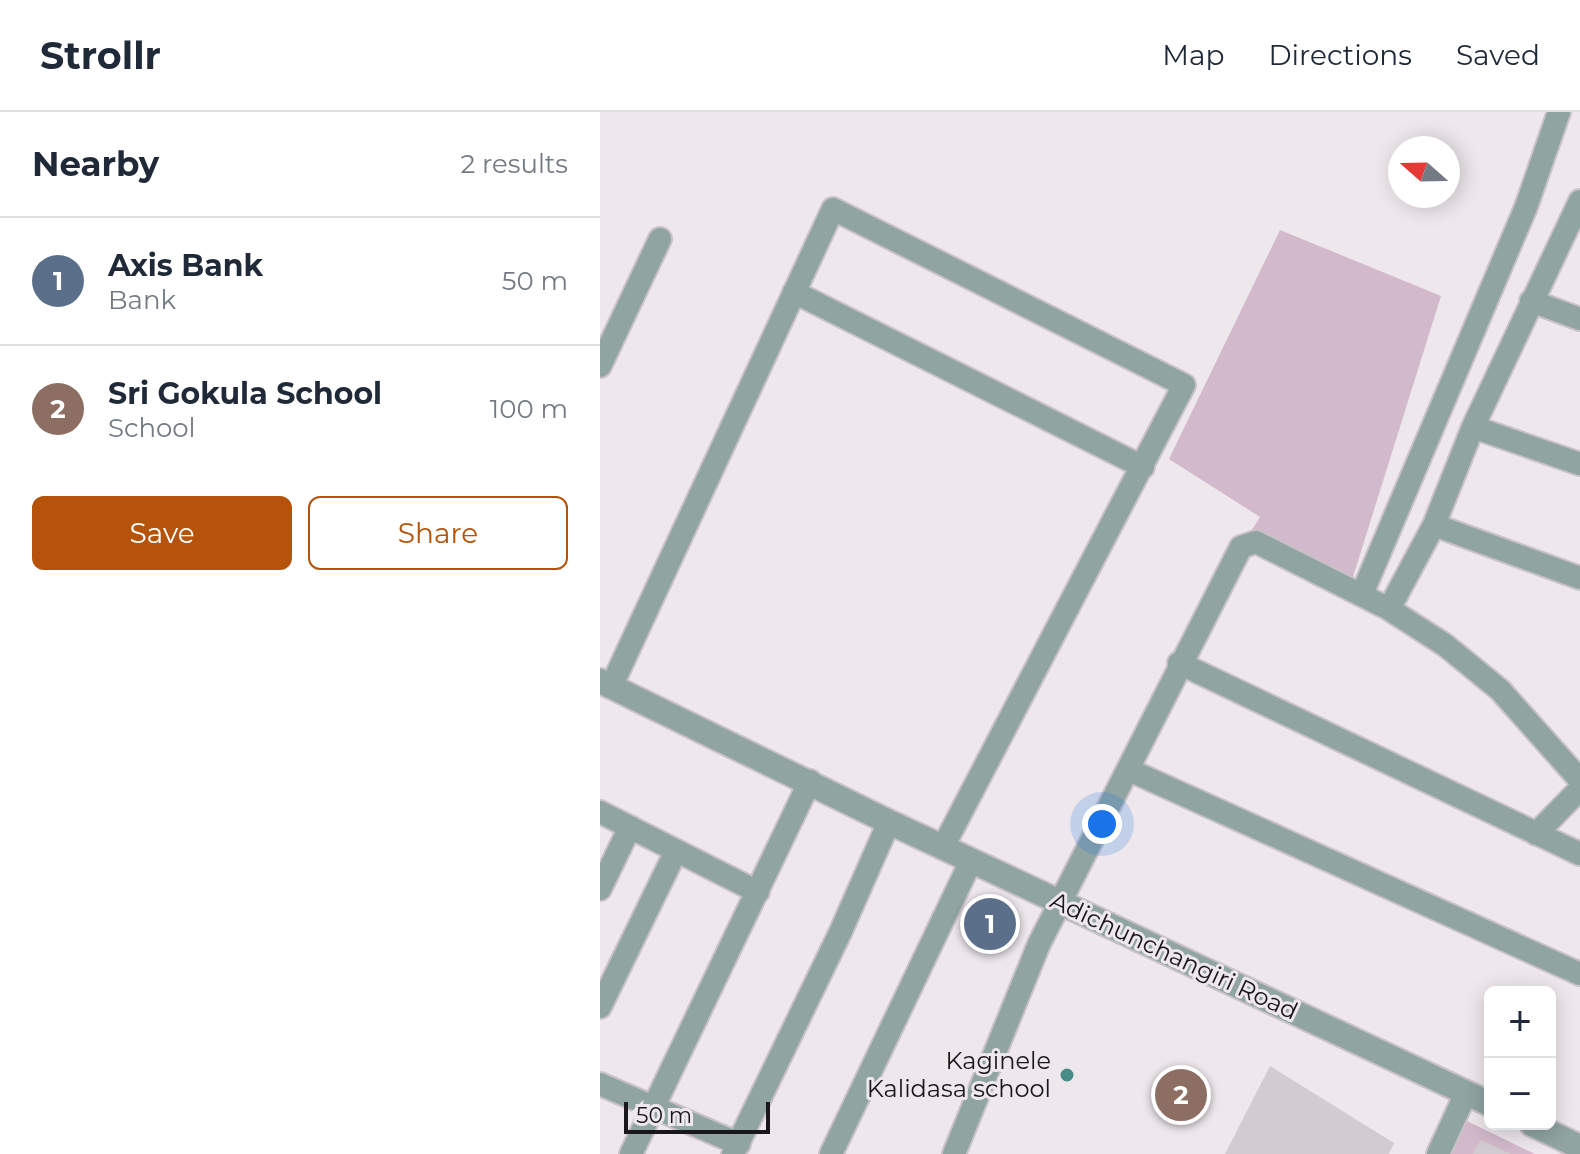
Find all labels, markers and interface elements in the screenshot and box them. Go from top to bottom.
text: Strollr [40,32,161,79]
text: Map [1162,38,1224,72]
text: Directions [1268,38,1412,72]
text: Saved [1456,38,1540,72]
north arrow [1388,136,1460,208]
text: Nearby [32,143,159,185]
text: 2 results [460,148,568,180]
text: Axis Bank [108,247,263,284]
text: 1 [53,265,63,297]
text: 50 m [502,265,568,297]
text: Bank [108,284,176,316]
text: Sri Gokula School [108,375,382,412]
text: 2 [50,393,66,425]
text: 100 m [490,393,568,425]
text: School [108,412,196,444]
button: Save [32,496,292,570]
button: Share [308,496,568,570]
your location [1082,804,1122,844]
street label: Adichunchangiri Road [1046,885,1302,1026]
pin: 1 [964,894,1016,954]
map controls [1484,986,1556,1130]
button: + [1484,986,1556,1058]
place label: Kaginele Kalidasa school [867,1046,1051,1103]
button: − [1484,1058,1556,1130]
pin: 2 [1155,1065,1207,1125]
marker: Kaginele Kalidasa school [1058,1066,1076,1084]
scale bar [624,1098,770,1134]
text: 50 m [636,1102,692,1129]

